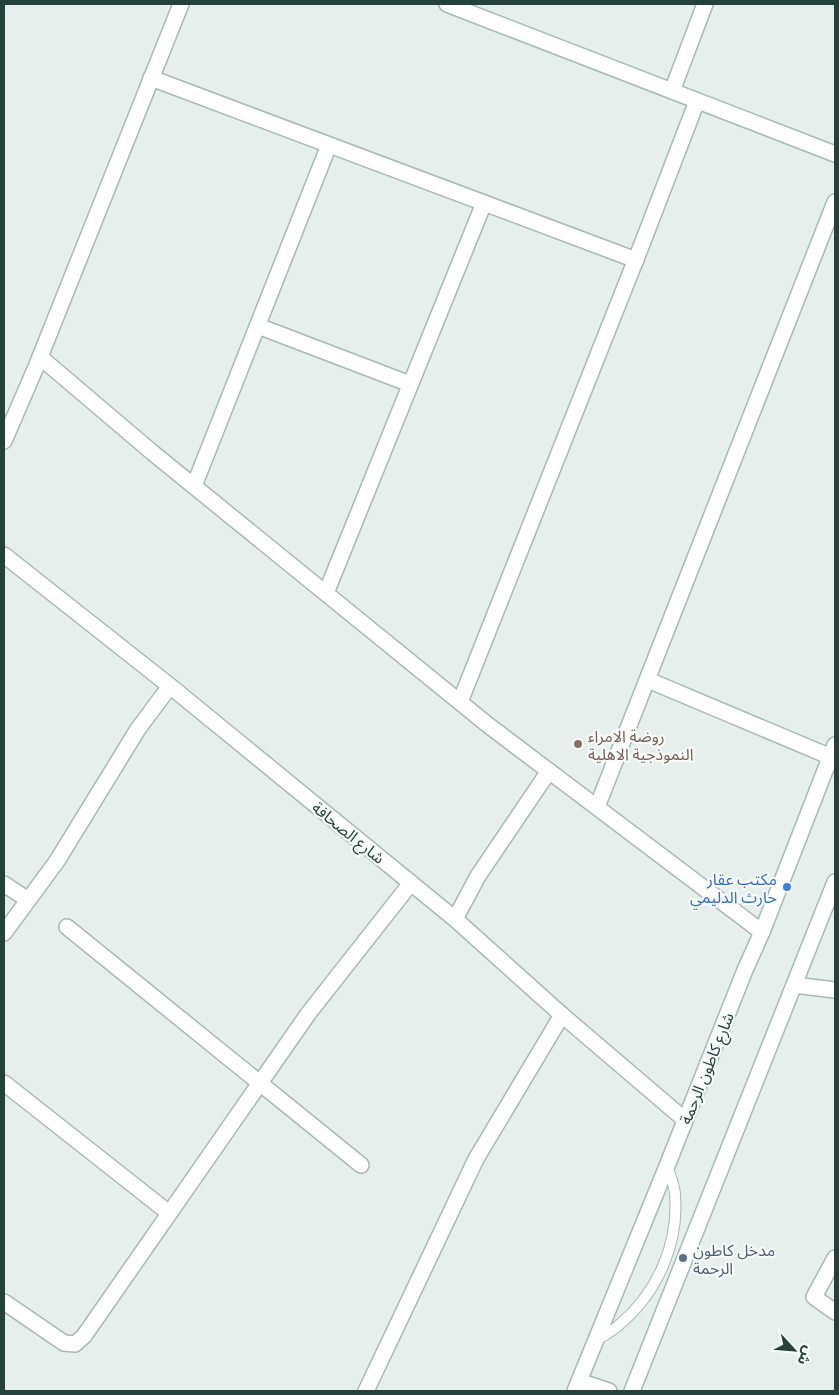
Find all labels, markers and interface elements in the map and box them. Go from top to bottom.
place label: روضة الامراء النموذجية الاهلية [588,726,693,764]
marker: روضة الامراء النموذجية الاهلية [572,738,584,750]
street label: شارع الصحافة [306,797,389,870]
place label: مكتب عقار حارث الدليمي [690,869,777,909]
marker: مكتب عقار حارث الدليمي [781,881,793,893]
street label: شارع كاطون الرحمة [675,1009,741,1128]
place label: مدخل كاطون الرحمة [693,1240,775,1278]
marker: مدخل كاطون الرحمة [677,1252,689,1264]
north arrow [769,1325,819,1375]
text: ش [794,1344,818,1368]

